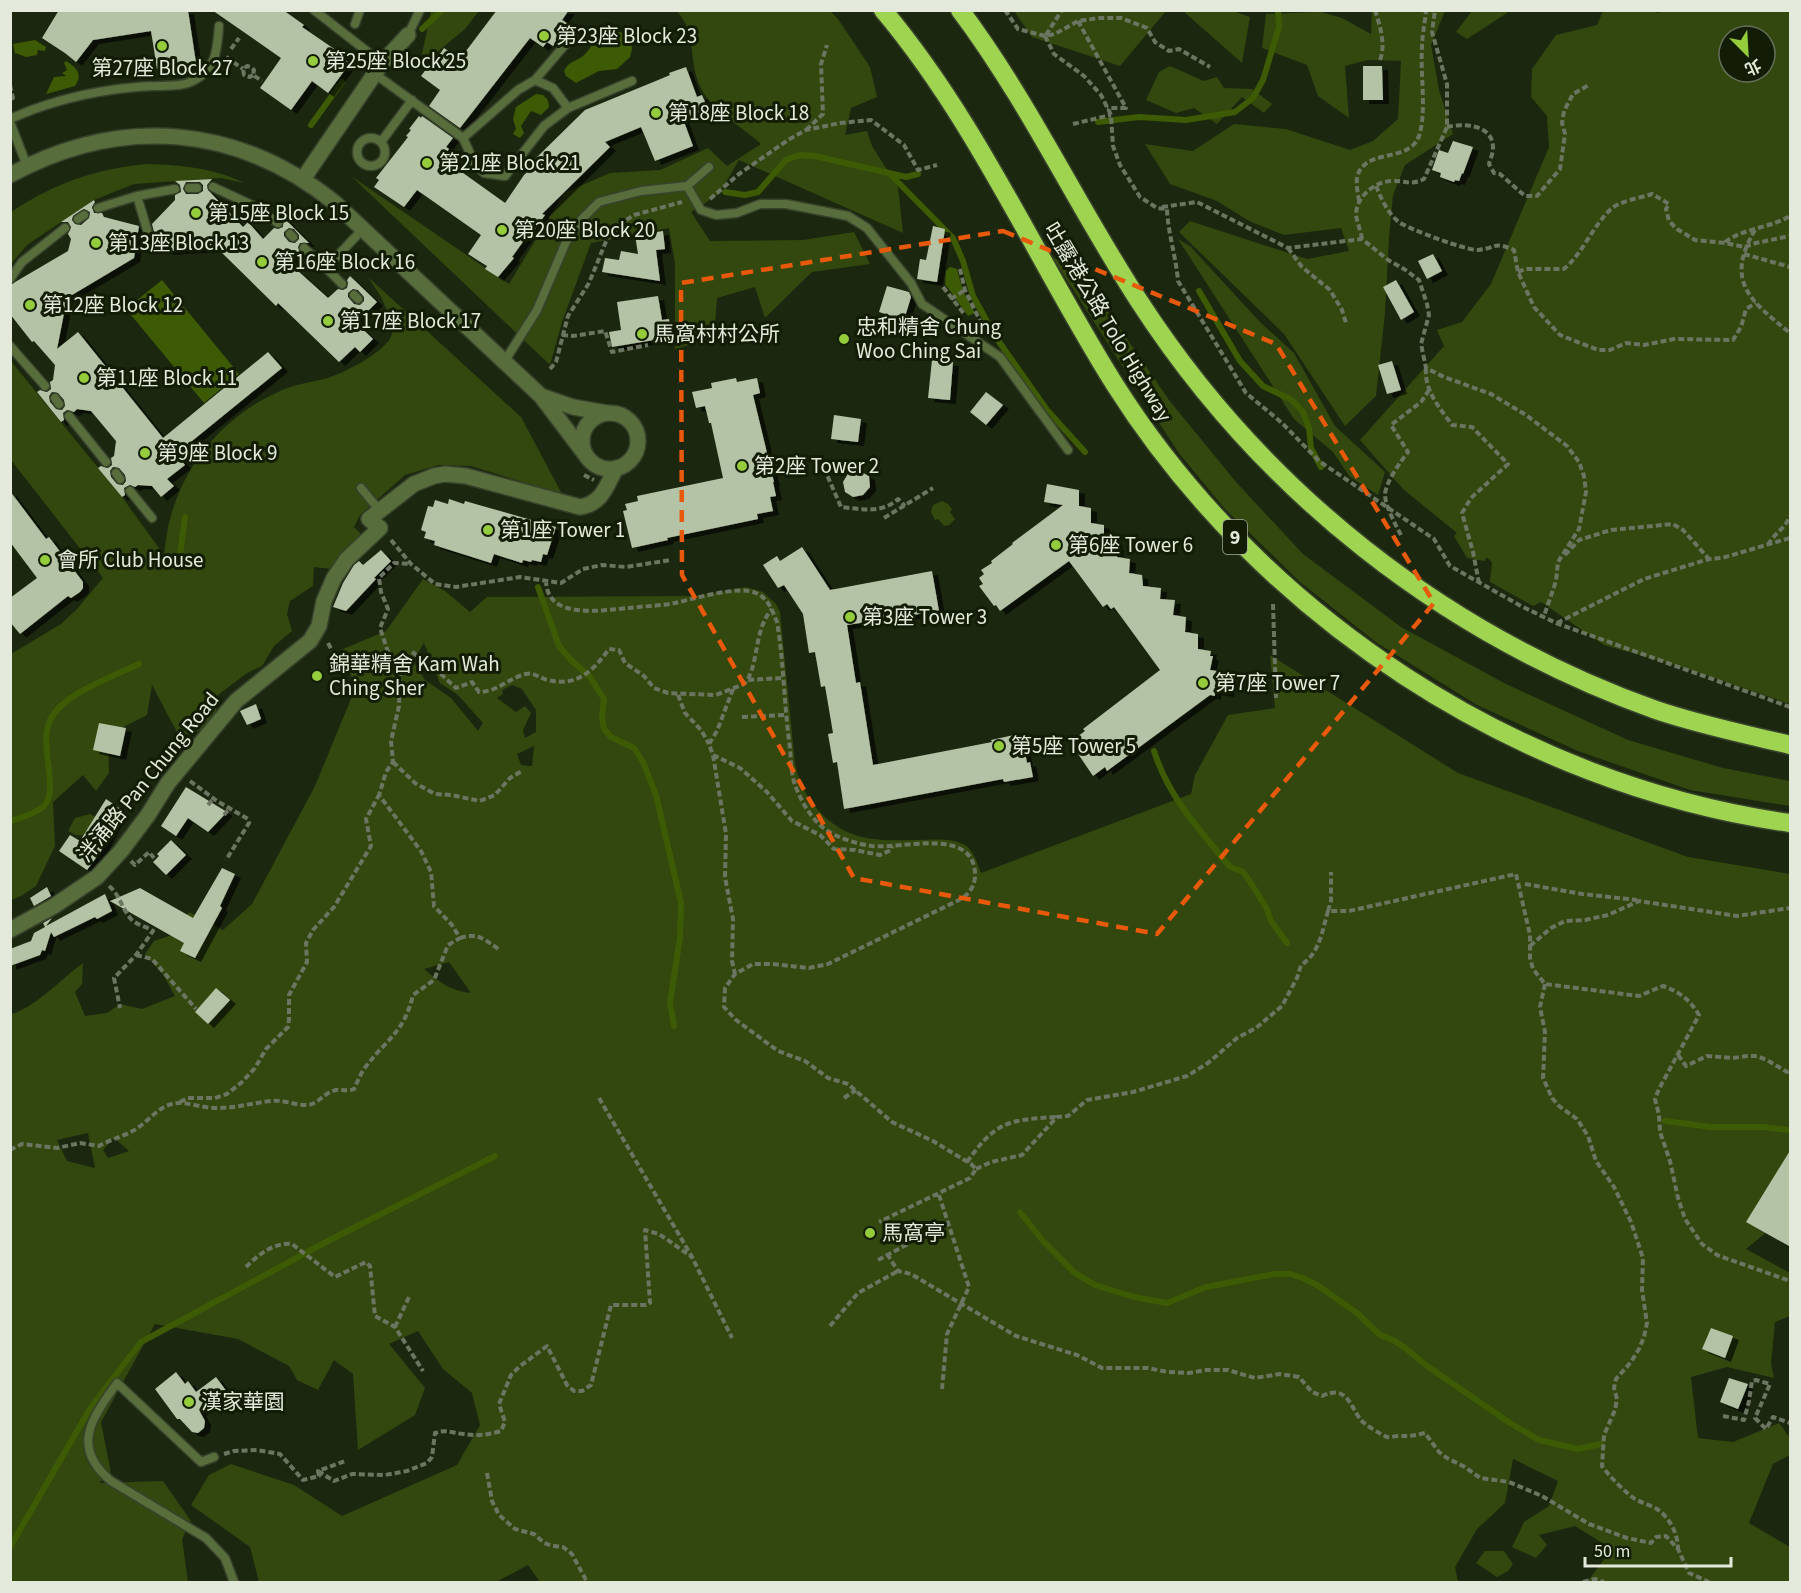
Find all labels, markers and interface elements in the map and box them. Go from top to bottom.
place label: 第23座 Block 23 [556,21,697,51]
north arrow [1717,24,1777,84]
marker: 第23座 Block 23 [537,29,551,43]
marker: 第27座 Block 27 [155,39,169,53]
place label: 第25座 Block 25 [325,46,466,76]
place label: 第27座 Block 27 [91,53,233,83]
text: 北 [1741,53,1764,80]
marker: 第25座 Block 25 [306,54,320,68]
place label: 第18座 Block 18 [668,98,809,128]
marker: 第18座 Block 18 [649,106,663,120]
place label: 第21座 Block 21 [439,148,580,178]
marker: 第21座 Block 21 [420,156,434,170]
place label: 第15座 Block 15 [208,198,349,228]
marker: 第15座 Block 15 [189,206,203,220]
place label: 第20座 Block 20 [514,215,655,245]
street label: 吐露港公路 Tolo Highway [1037,217,1180,427]
marker: 第20座 Block 20 [495,223,509,237]
place label: 第13座 Block 13 [108,228,249,258]
marker: 第13座 Block 13 [89,236,103,250]
place label: 第16座 Block 16 [274,247,415,277]
marker: 第16座 Block 16 [255,255,269,269]
place label: 第12座 Block 12 [42,290,183,320]
marker: 第12座 Block 12 [23,298,37,312]
place label: 第17座 Block 17 [340,306,481,336]
place label: 忠和精舍 Chung Woo Ching Sai [856,312,1002,366]
marker: 第17座 Block 17 [321,314,335,328]
place label: 馬窩村村公所 [654,319,780,349]
marker: 馬窩村村公所 [635,327,649,341]
marker: 忠和精舍 Chung Woo Ching Sai [837,332,851,346]
place label: 第11座 Block 11 [96,363,237,393]
marker: 第11座 Block 11 [77,371,91,385]
place label: 第9座 Block 9 [157,438,277,468]
marker: 第9座 Block 9 [138,446,152,460]
place label: 第2座 Tower 2 [754,451,879,481]
marker: 第2座 Tower 2 [735,459,749,473]
place label: 第1座 Tower 1 [500,515,625,545]
road number: 9 [1223,520,1247,554]
marker: 第1座 Tower 1 [481,523,495,537]
place label: 第6座 Tower 6 [1068,530,1193,560]
marker: 第6座 Tower 6 [1049,538,1063,552]
place label: 會所 Club House [57,545,204,575]
marker: 會所 Club House [38,553,52,567]
place label: 第3座 Tower 3 [862,602,987,632]
marker: 第3座 Tower 3 [843,610,857,624]
place label: 錦華精舍 Kam Wah Ching Sher [329,649,500,703]
place label: 第7座 Tower 7 [1215,668,1340,698]
marker: 錦華精舍 Kam Wah Ching Sher [310,669,324,683]
marker: 第7座 Tower 7 [1196,676,1210,690]
street label: 泮涌路 Pan Chung Road [70,686,226,868]
place label: 第5座 Tower 5 [1011,731,1136,761]
marker: 第5座 Tower 5 [992,739,1006,753]
place label: 馬窩亭 [882,1218,945,1248]
marker: 馬窩亭 [863,1226,877,1240]
place label: 漢家華園 [201,1387,285,1417]
marker: 漢家華園 [182,1395,196,1409]
scale bar [1585,1530,1730,1568]
text: 50 m [1594,1539,1630,1564]

